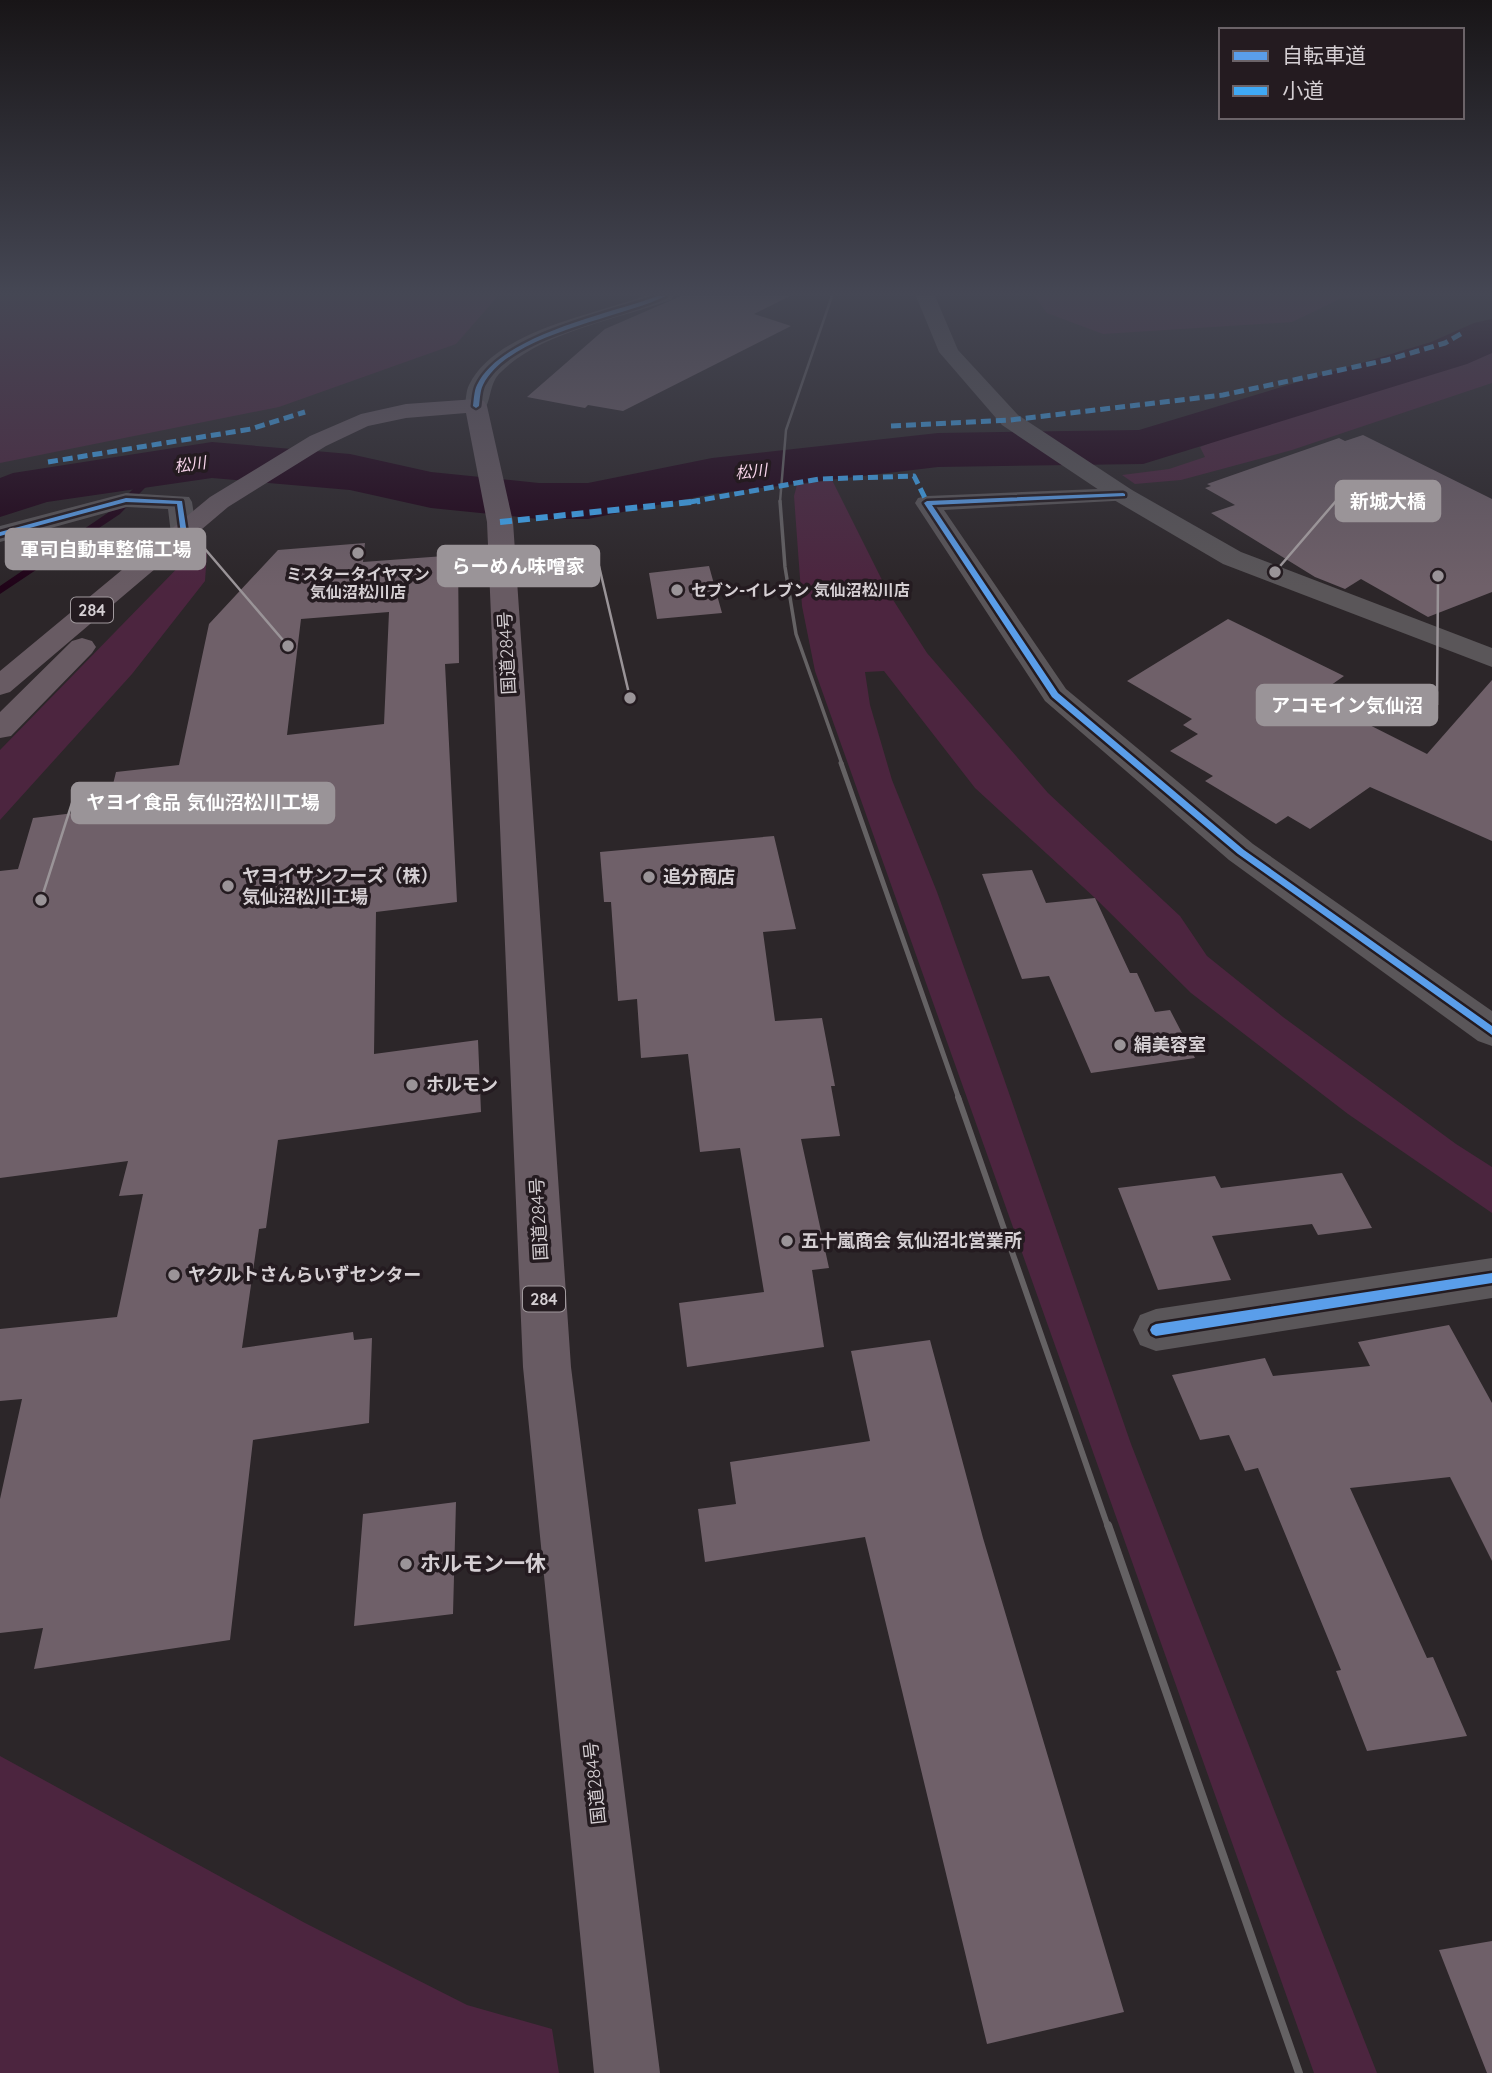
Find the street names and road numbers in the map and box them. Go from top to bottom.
road number: 284 [71,597,113,622]
street label: 国道284号 [493,611,520,695]
street label: 国道284号 [525,1177,552,1261]
road number: 284 [523,1287,565,1312]
street label: 国道284号 [579,1740,610,1826]

